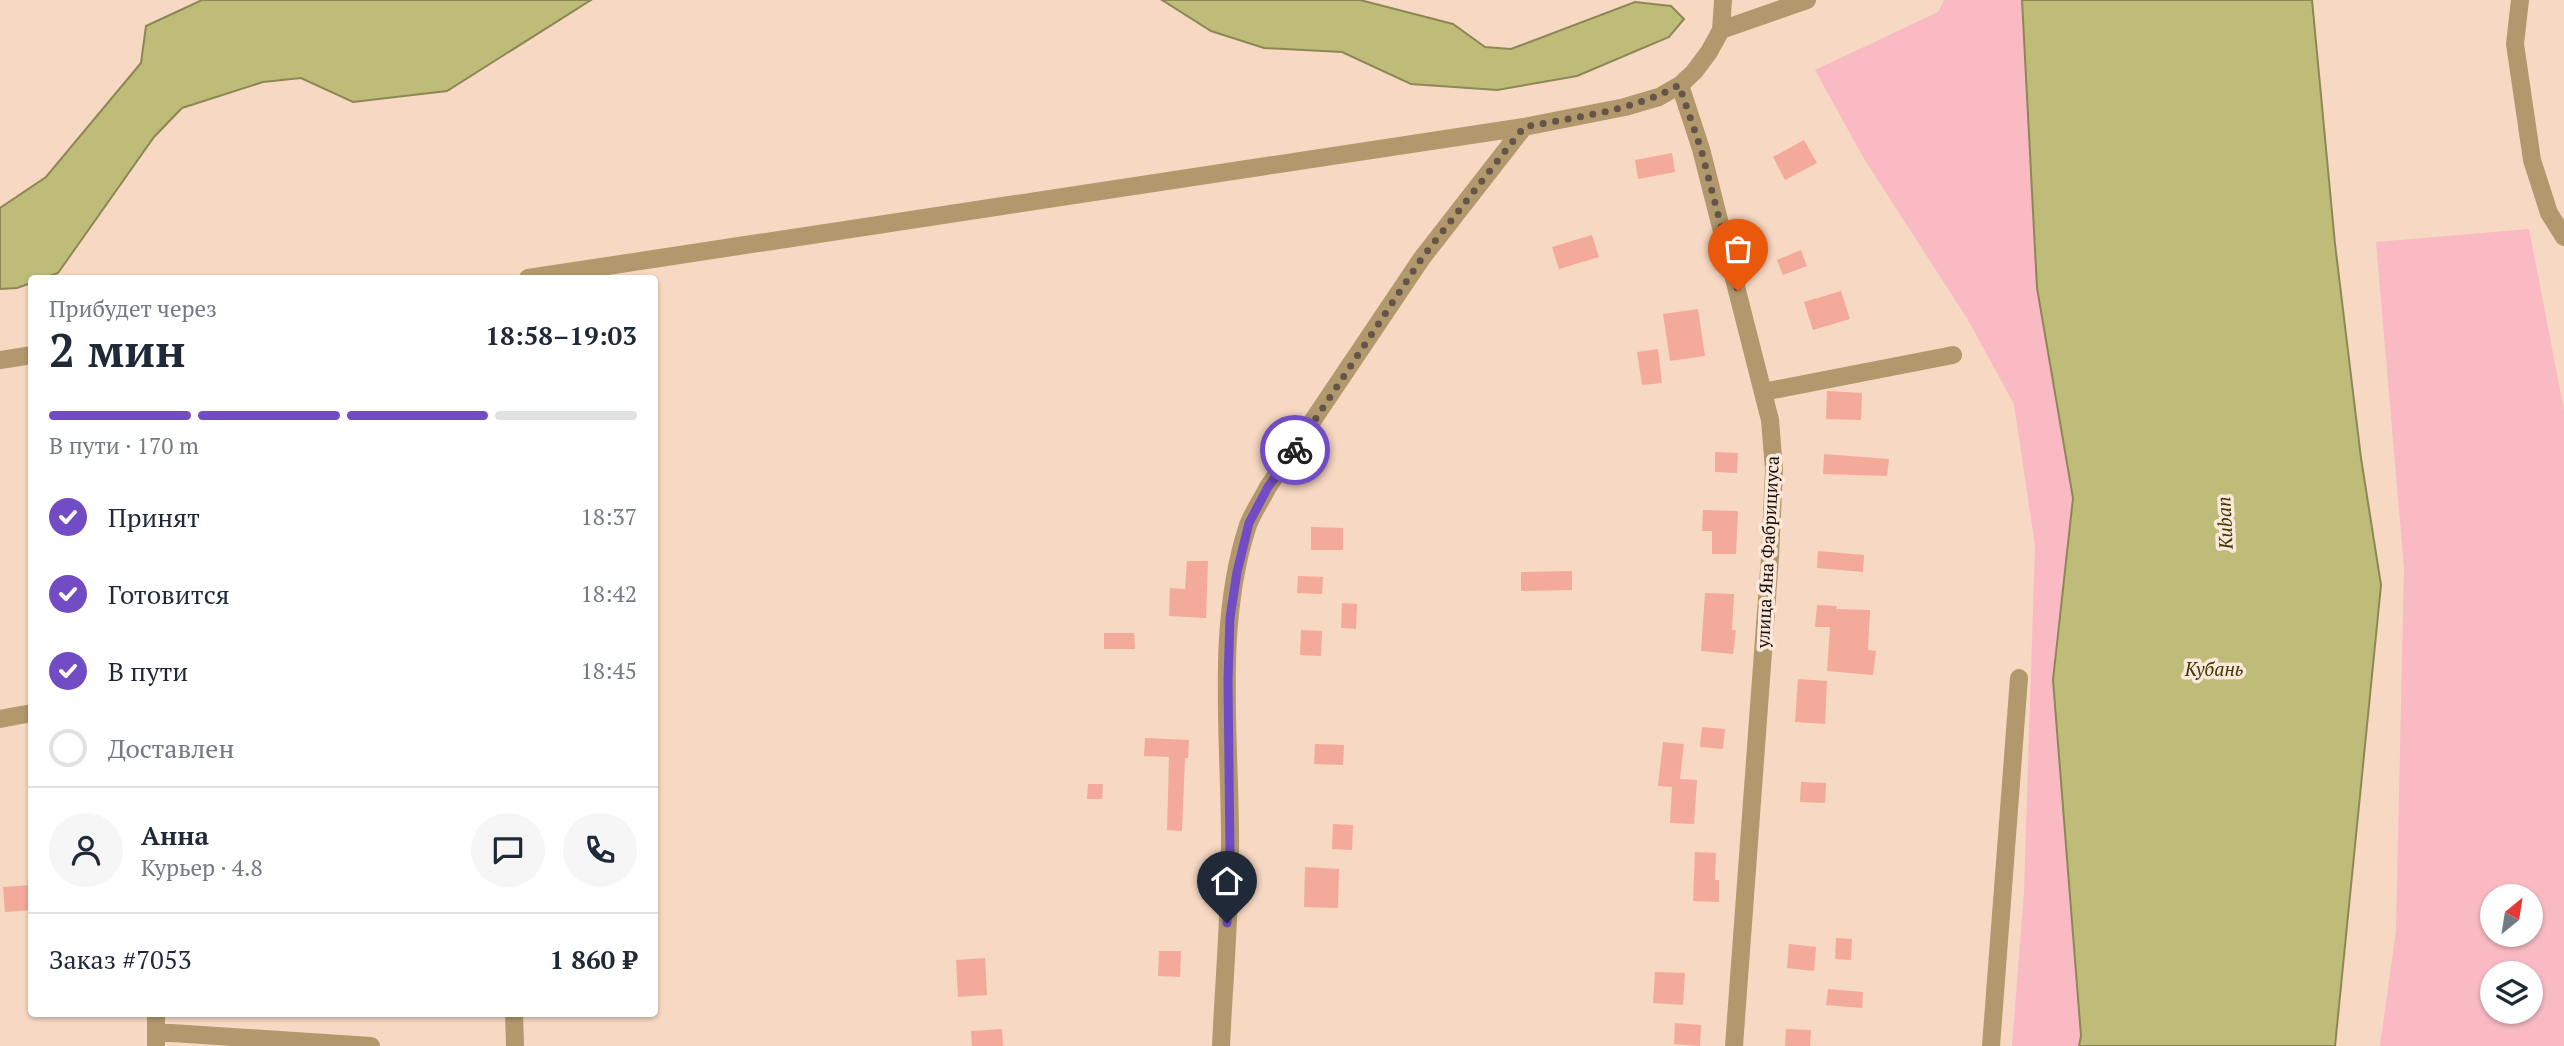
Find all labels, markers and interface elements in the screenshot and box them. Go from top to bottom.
pin [1708,219,1768,291]
icon: bag [1719,230,1757,268]
text: Прибудет через [49,293,217,324]
text: 18:58–19:03 [485,318,637,352]
text: 2 мин [49,319,186,380]
courier [1260,415,1330,485]
text: В пути · 170 m [49,430,199,461]
icon: bike [1276,431,1314,469]
street label: улица Яна Фабрициуса [1750,455,1784,650]
water label: Kuban [2210,496,2238,551]
icon: check [49,498,87,536]
text: Принят [108,500,200,534]
text: 18:37 [580,501,637,532]
icon: check [49,575,87,613]
text: Готовится [108,577,230,611]
text: 18:42 [580,578,637,609]
icon: check [49,652,87,690]
text: В пути [108,654,188,688]
text: 18:45 [580,655,637,686]
water label: Кубань [2184,656,2244,681]
text: Доставлен [108,731,234,765]
button: person [49,813,123,887]
button: chat [471,813,545,887]
button: phone [563,813,637,887]
text: Анна [141,818,209,852]
pin [1197,851,1257,923]
text: Курьер · 4.8 [141,852,263,883]
icon: home [1208,862,1246,900]
north arrow [2480,884,2543,947]
map controls [2480,884,2543,1024]
text: Заказ #7053 [49,942,192,976]
text: 1 860 ₽ [550,942,637,976]
button: layers [2480,961,2543,1024]

